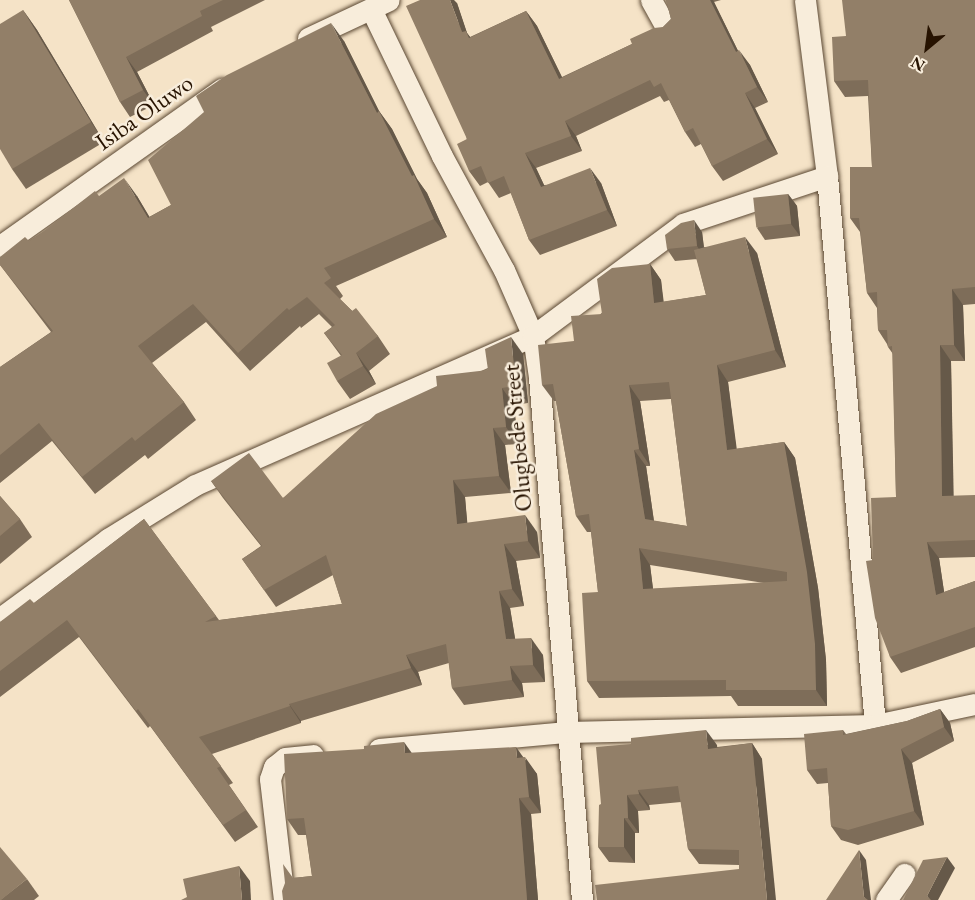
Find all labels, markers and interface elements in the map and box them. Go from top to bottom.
north arrow [897,18,957,78]
text: N [907,52,929,77]
street label: Isiba Oluwo [90,68,198,156]
street label: Olugbede Street [496,363,538,513]

